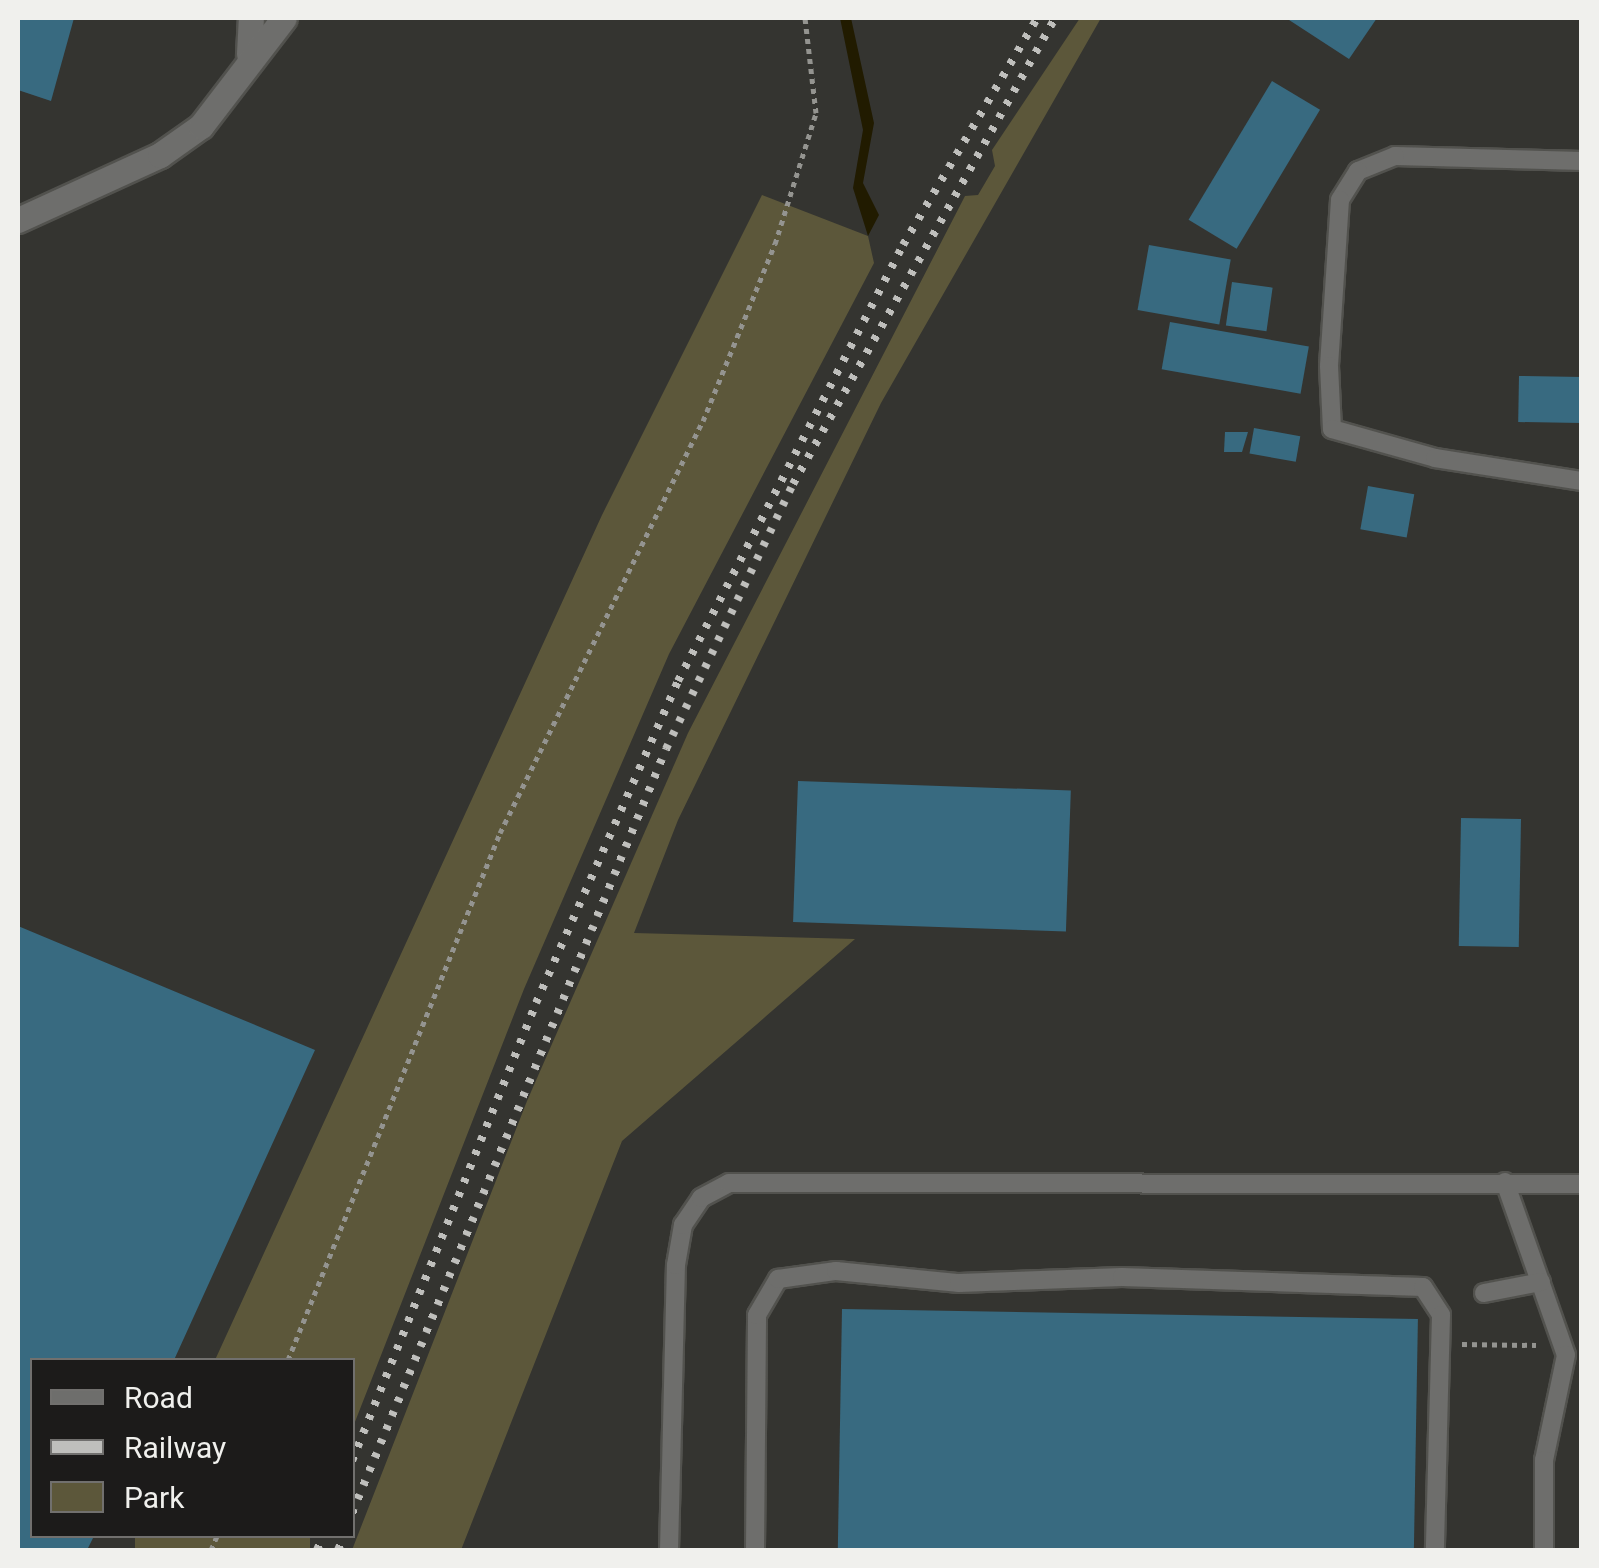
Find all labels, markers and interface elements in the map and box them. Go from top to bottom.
legend [30,1358,355,1538]
text: Road [124,1380,193,1415]
text: Railway [124,1430,226,1465]
text: Park [124,1480,184,1515]

